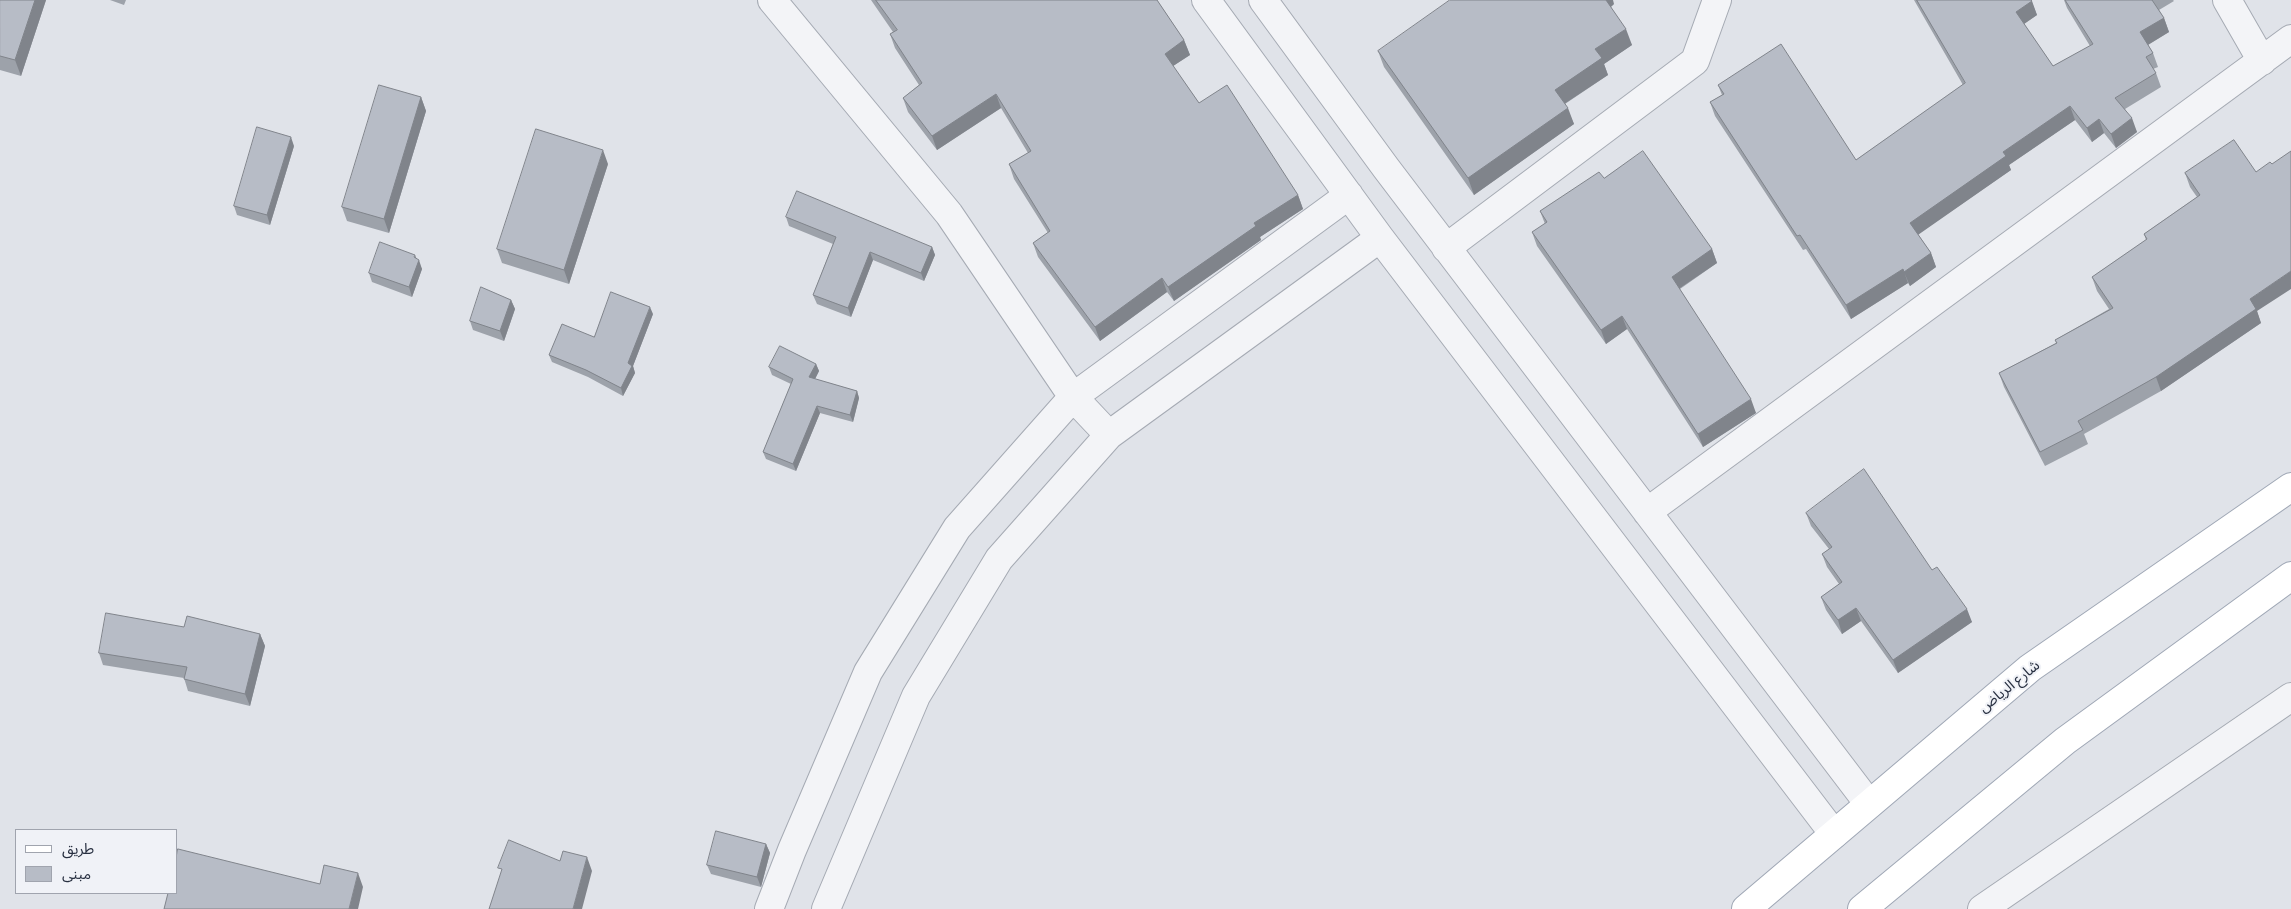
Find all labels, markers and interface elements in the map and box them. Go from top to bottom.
street label: شارع الرياض [1975,656,2043,716]
legend [15,829,178,894]
text: طريق [62,839,94,857]
text: مبنى [62,864,91,882]

